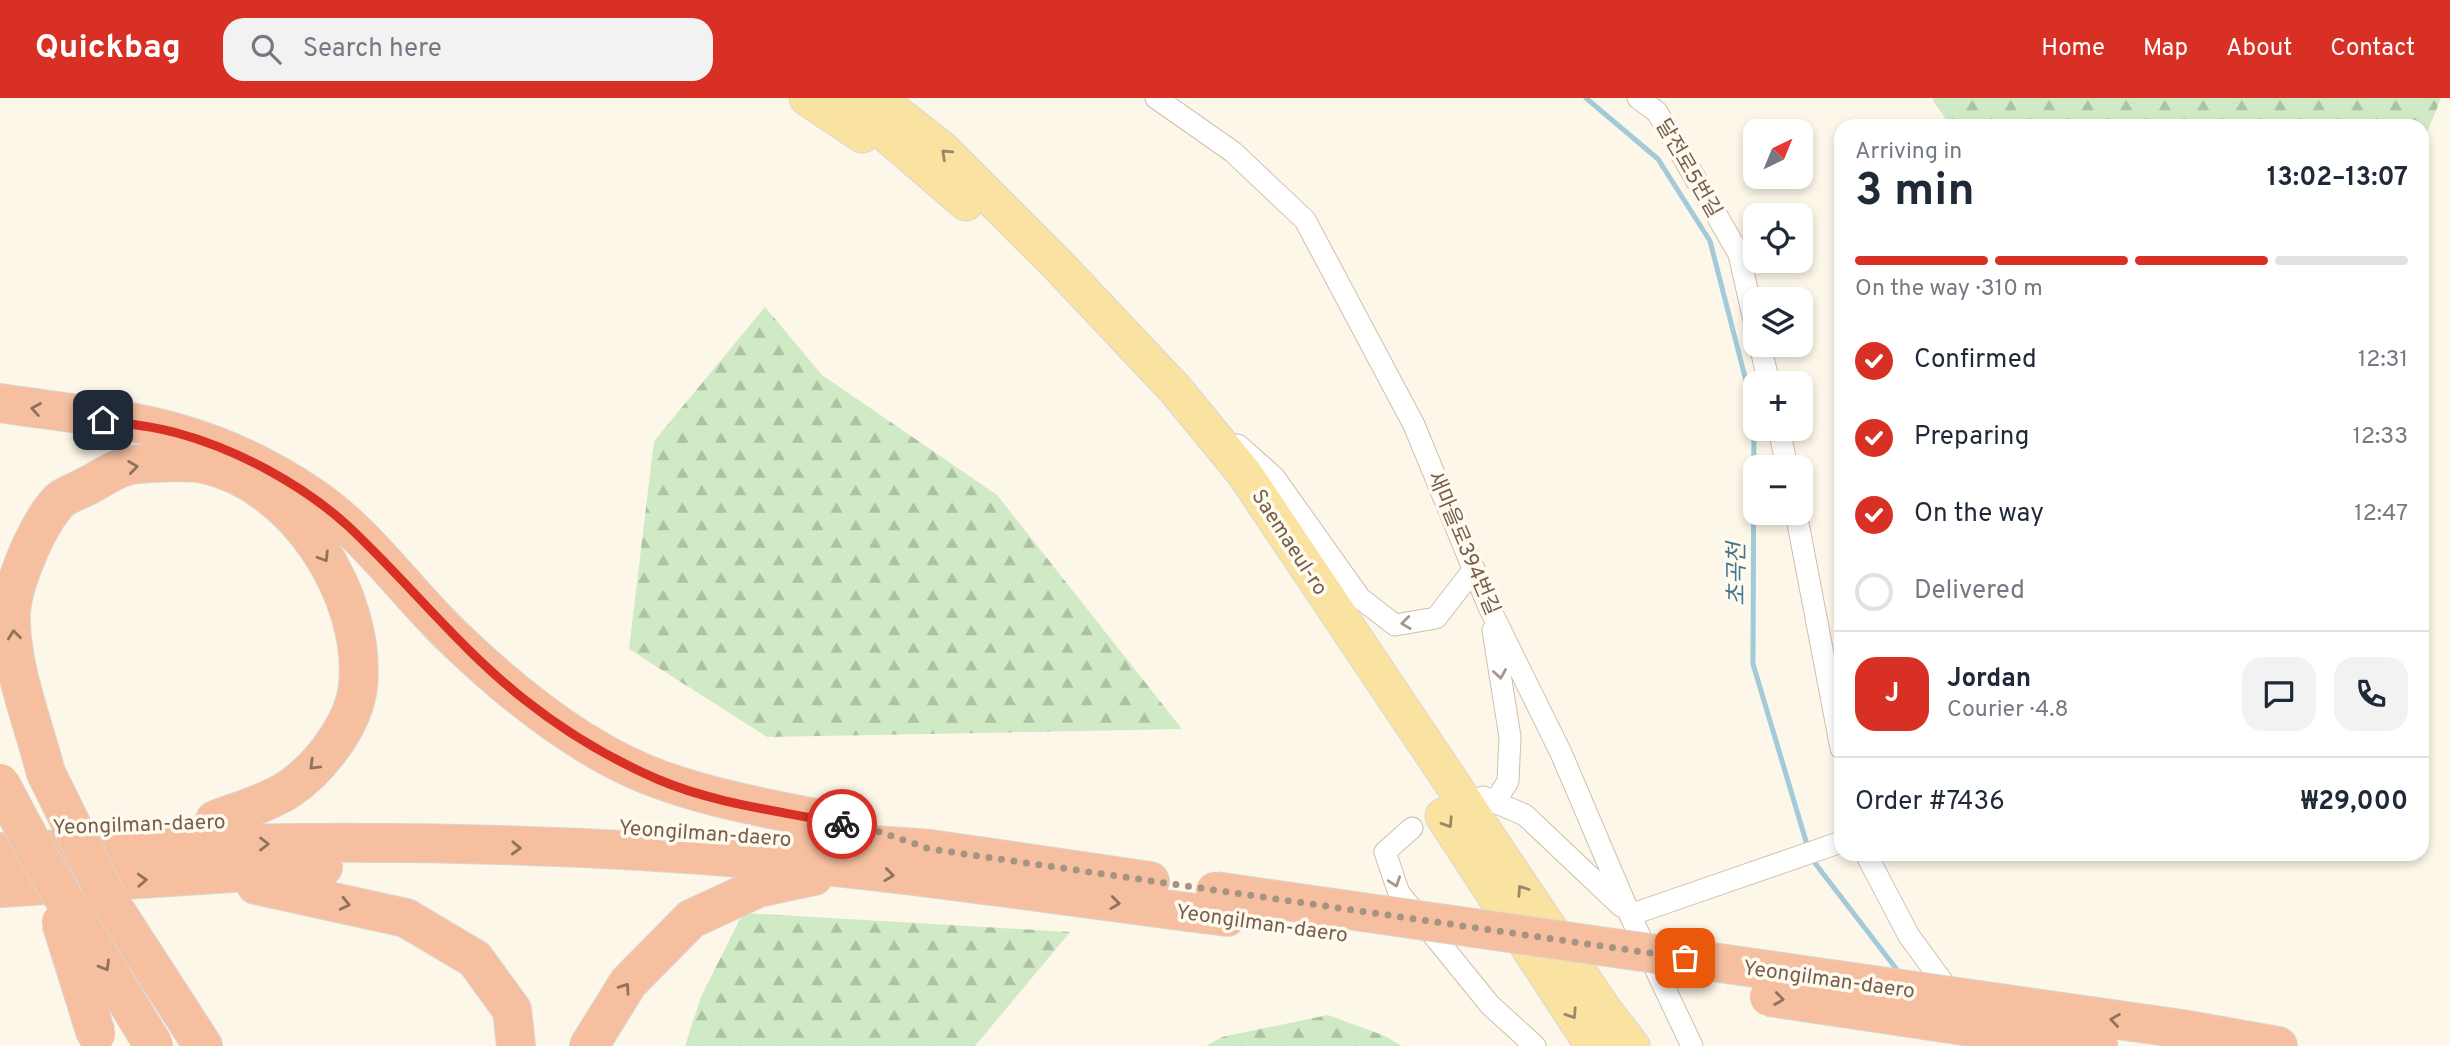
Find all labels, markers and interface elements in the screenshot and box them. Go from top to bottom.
search box [223,18,713,81]
text: Quickbag [35,28,181,70]
icon: search [247,30,285,68]
text: Search here [303,33,442,66]
text: Home [2041,34,2105,64]
text: Map [2143,34,2188,64]
text: About [2226,34,2292,64]
text: Contact [2330,34,2415,64]
street label: 달전로5번길 [1649,115,1727,223]
north arrow [1743,119,1813,189]
map controls [1743,119,1813,525]
text: Arriving in [1855,138,1962,167]
one-way arrow [941,149,954,162]
text: 13:02–13:07 [2267,162,2408,195]
text: 3 min [1855,163,1975,222]
button: locate [1743,203,1813,273]
text: On the way · 310 m [1855,275,2043,304]
button: layers [1743,287,1813,357]
icon: check [1855,342,1893,380]
text: Confirmed [1914,344,2037,377]
text: 12:31 [2358,346,2408,375]
button: + [1743,371,1813,441]
pin [73,390,133,450]
icon: home [84,401,122,439]
one-way arrow [30,402,42,417]
icon: check [1855,419,1893,457]
text: Preparing [1914,421,2029,454]
text: 12:33 [2352,423,2408,452]
button: − [1743,455,1813,525]
one-way arrow [127,460,139,475]
street label: 새마을로394번길 [1420,468,1505,620]
street label: Saemaeul-ro [1244,485,1333,601]
icon: check [1855,496,1893,534]
text: On the way [1914,498,2044,531]
text: 12:47 [2354,500,2408,529]
water label: 초곡천 [1724,539,1753,606]
one-way arrow [316,549,329,562]
text: Delivered [1914,575,2025,608]
one-way arrow [1400,615,1412,630]
one-way arrow [6,629,21,641]
button: chat [2242,657,2316,731]
button: phone [2334,657,2408,731]
text: Jordan [1947,663,2031,696]
one-way arrow [1492,668,1507,680]
text: J [1885,678,1899,711]
text: Courier · 4.8 [1947,696,2068,725]
one-way arrow [309,756,322,769]
text: Order #7436 [1855,786,2005,819]
text: ₩29,000 [2301,786,2408,819]
courier [807,789,877,859]
icon: bike [823,805,861,843]
street label: Yeongilman-daero [52,809,226,842]
street label: Yeongilman-daero [618,815,792,854]
one-way arrow [1440,815,1452,828]
one-way arrow [259,836,270,852]
one-way arrow [511,840,522,855]
one-way arrow [883,867,895,882]
one-way arrow [136,873,147,888]
one-way arrow [1387,875,1401,887]
one-way arrow [1518,885,1530,898]
one-way arrow [1109,895,1121,910]
one-way arrow [338,896,350,910]
street label: Yeongilman-daero [1174,899,1349,950]
pin [1655,928,1715,988]
icon: bag [1666,939,1704,977]
street label: Yeongilman-daero [1741,955,1916,1006]
one-way arrow [97,959,110,972]
one-way arrow [617,983,629,996]
one-way arrow [1773,991,1785,1006]
one-way arrow [1564,1006,1577,1019]
one-way arrow [2109,1012,2120,1027]

